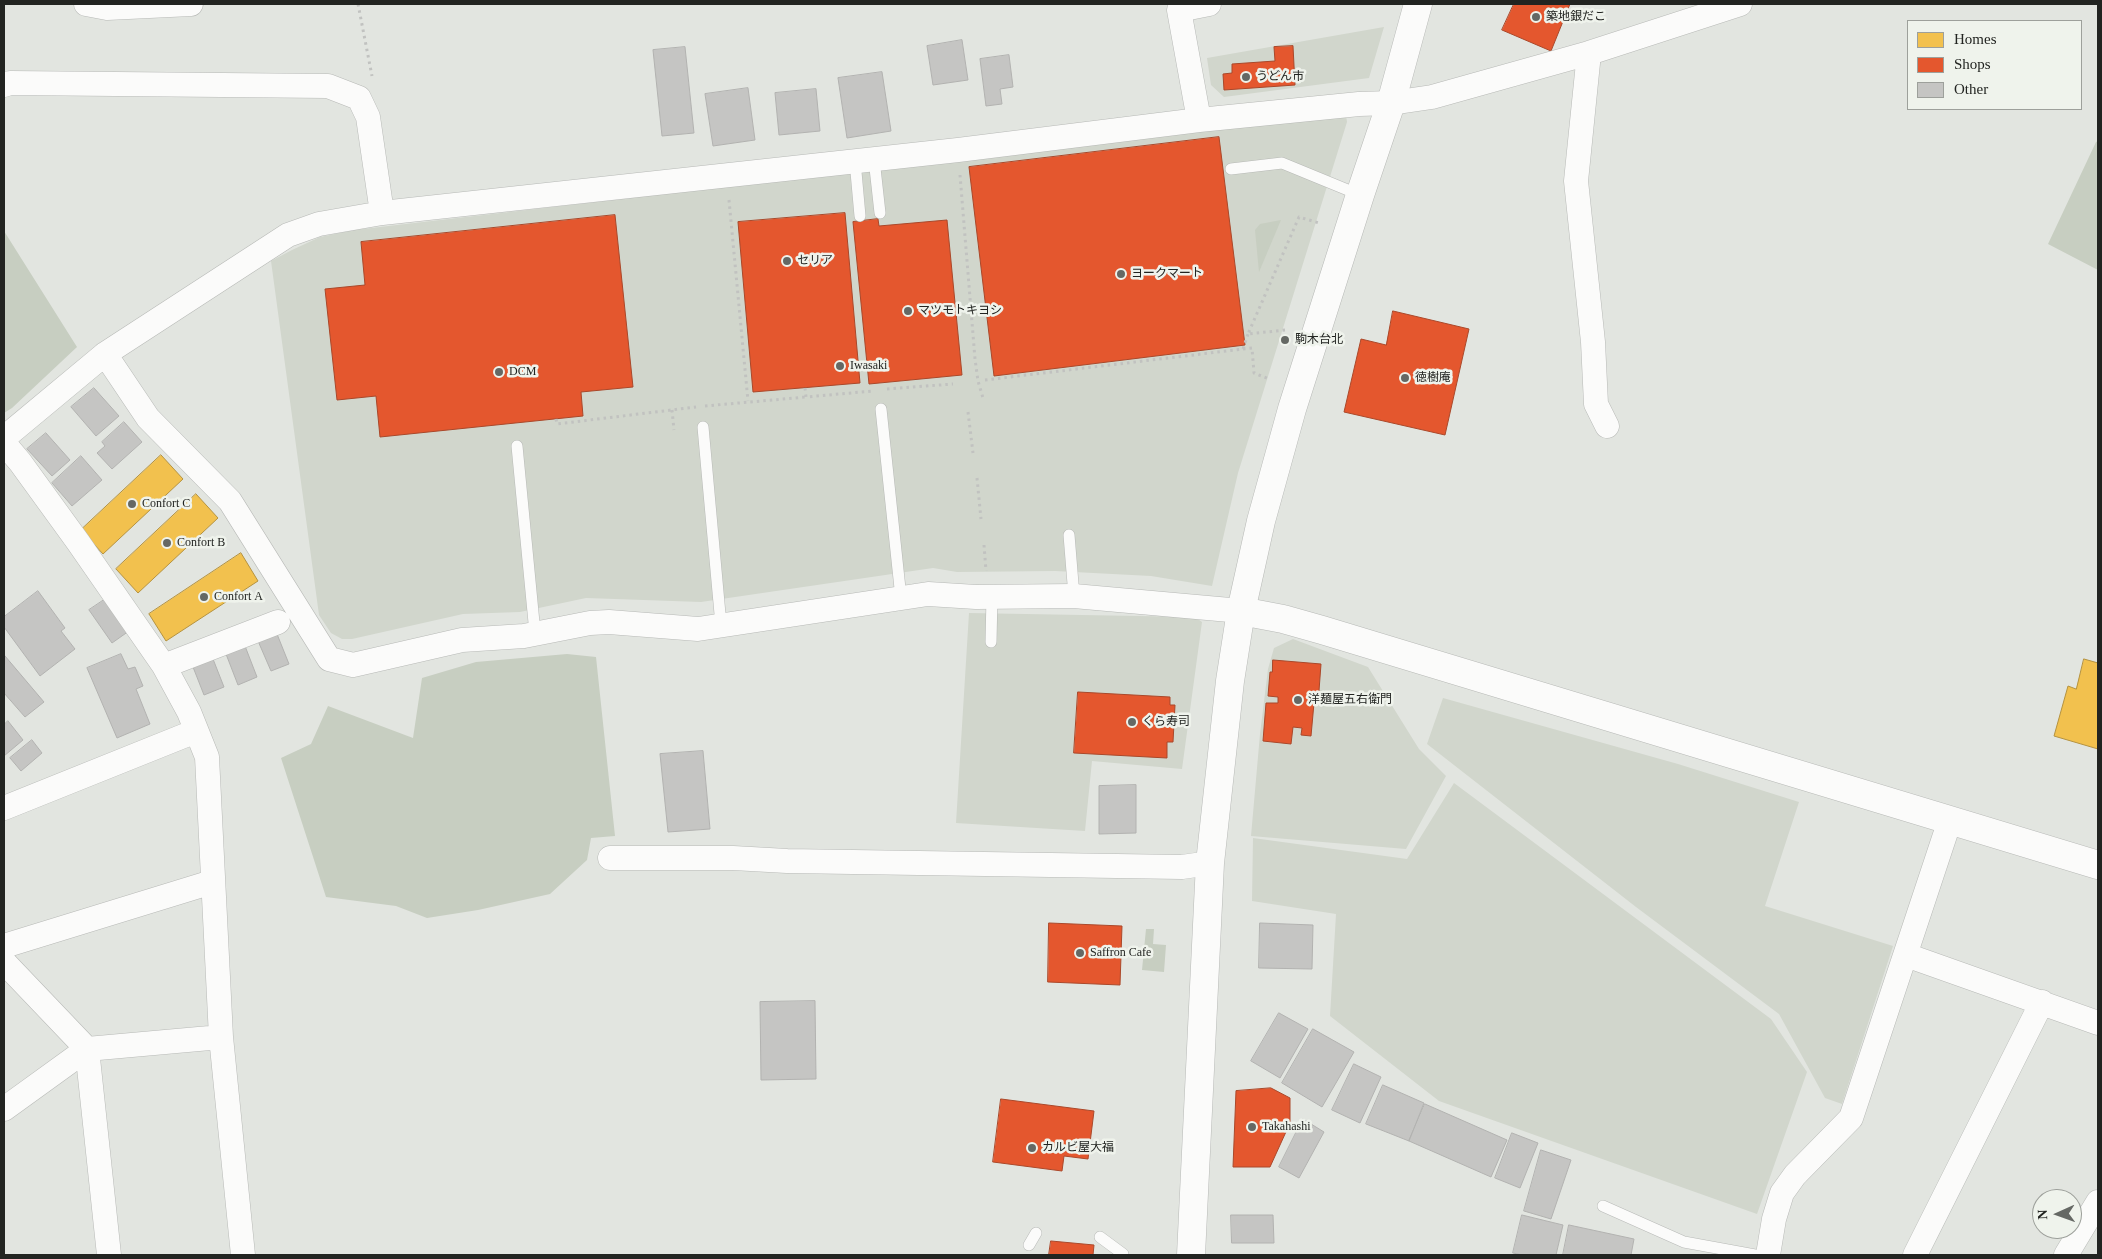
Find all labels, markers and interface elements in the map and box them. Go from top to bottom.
place label: 築地銀だこ [1546,10,1606,24]
marker: 築地銀だこ [1530,11,1542,23]
legend [1907,20,2082,110]
text: Homes [1954,31,1997,47]
text: Shops [1954,56,1991,72]
place label: うどん市 [1256,70,1304,84]
marker: うどん市 [1240,71,1252,83]
text: Other [1954,81,1988,97]
place label: セリア [797,254,833,268]
marker: セリア [781,255,793,267]
place label: ヨークマート [1131,267,1203,281]
marker: ヨークマート [1115,268,1127,280]
place label: マツモトキヨシ [918,304,1002,318]
marker: マツモトキヨシ [902,305,914,317]
place label: 駒木台北 [1295,333,1343,347]
marker: 駒木台北 [1279,334,1291,346]
place label: Iwasaki [850,359,887,373]
marker: Iwasaki [834,360,846,372]
place label: DCM [509,365,536,379]
marker: DCM [493,366,505,378]
place label: 徳樹庵 [1415,371,1451,385]
marker: 徳樹庵 [1399,372,1411,384]
place label: Confort C [142,497,190,511]
marker: Confort C [126,498,138,510]
place label: Confort B [177,536,225,550]
marker: Confort B [161,537,173,549]
place label: Confort A [214,590,263,604]
marker: Confort A [198,591,210,603]
place label: 洋麺屋五右衛門 [1308,693,1392,707]
marker: 洋麺屋五右衛門 [1292,694,1304,706]
place label: くら寿司 [1142,715,1190,729]
marker: くら寿司 [1126,716,1138,728]
place label: Saffron Cafe [1090,946,1151,960]
marker: Saffron Cafe [1074,947,1086,959]
place label: Takahashi [1262,1120,1310,1134]
marker: Takahashi [1246,1121,1258,1133]
place label: カルビ屋大福 [1042,1141,1114,1155]
marker: カルビ屋大福 [1026,1142,1038,1154]
north arrow [2032,1189,2082,1239]
text: N [2035,1209,2050,1220]

